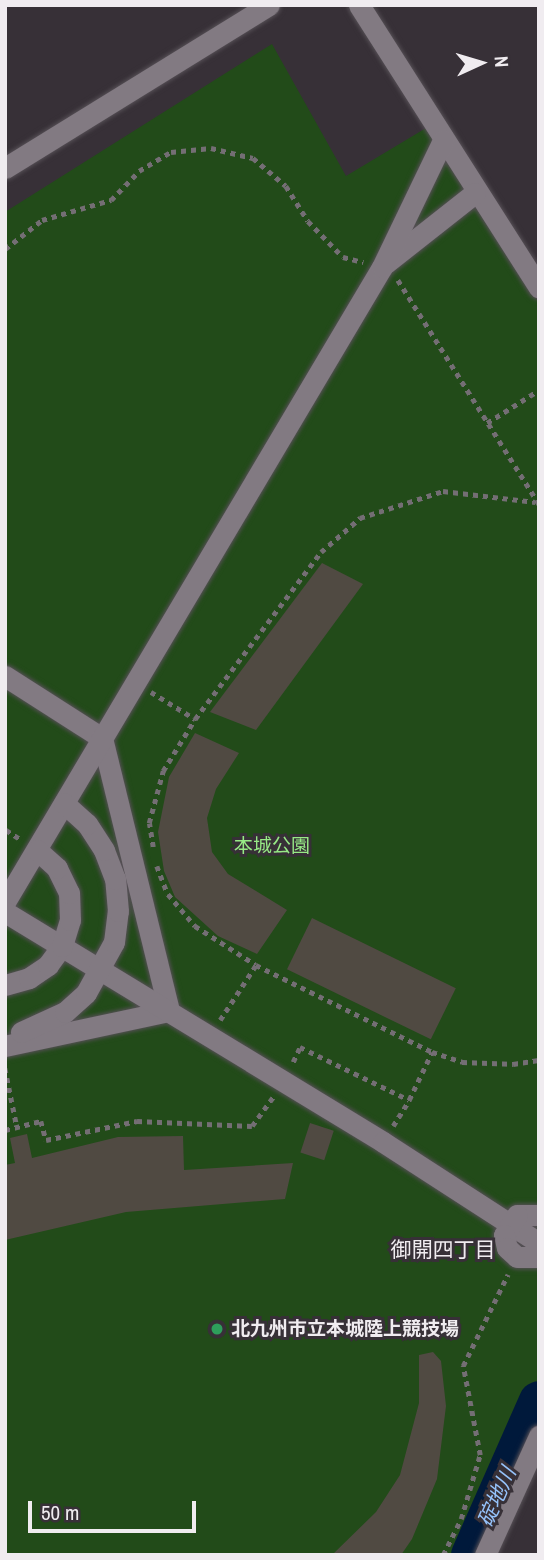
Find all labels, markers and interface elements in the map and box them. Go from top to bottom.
north arrow [446,28,516,98]
text: N [489,55,515,68]
park label: 本城公園 [234,835,310,857]
district label: 御開四丁目 [391,1237,495,1263]
place label: 北九州市立本城陸上競技場 [231,1318,459,1340]
marker: 北九州市立本城陸上競技場 [209,1321,225,1337]
water label: 碇地川 [473,1463,521,1531]
scale bar [32,1486,200,1530]
text: 50 m [41,1498,79,1527]

